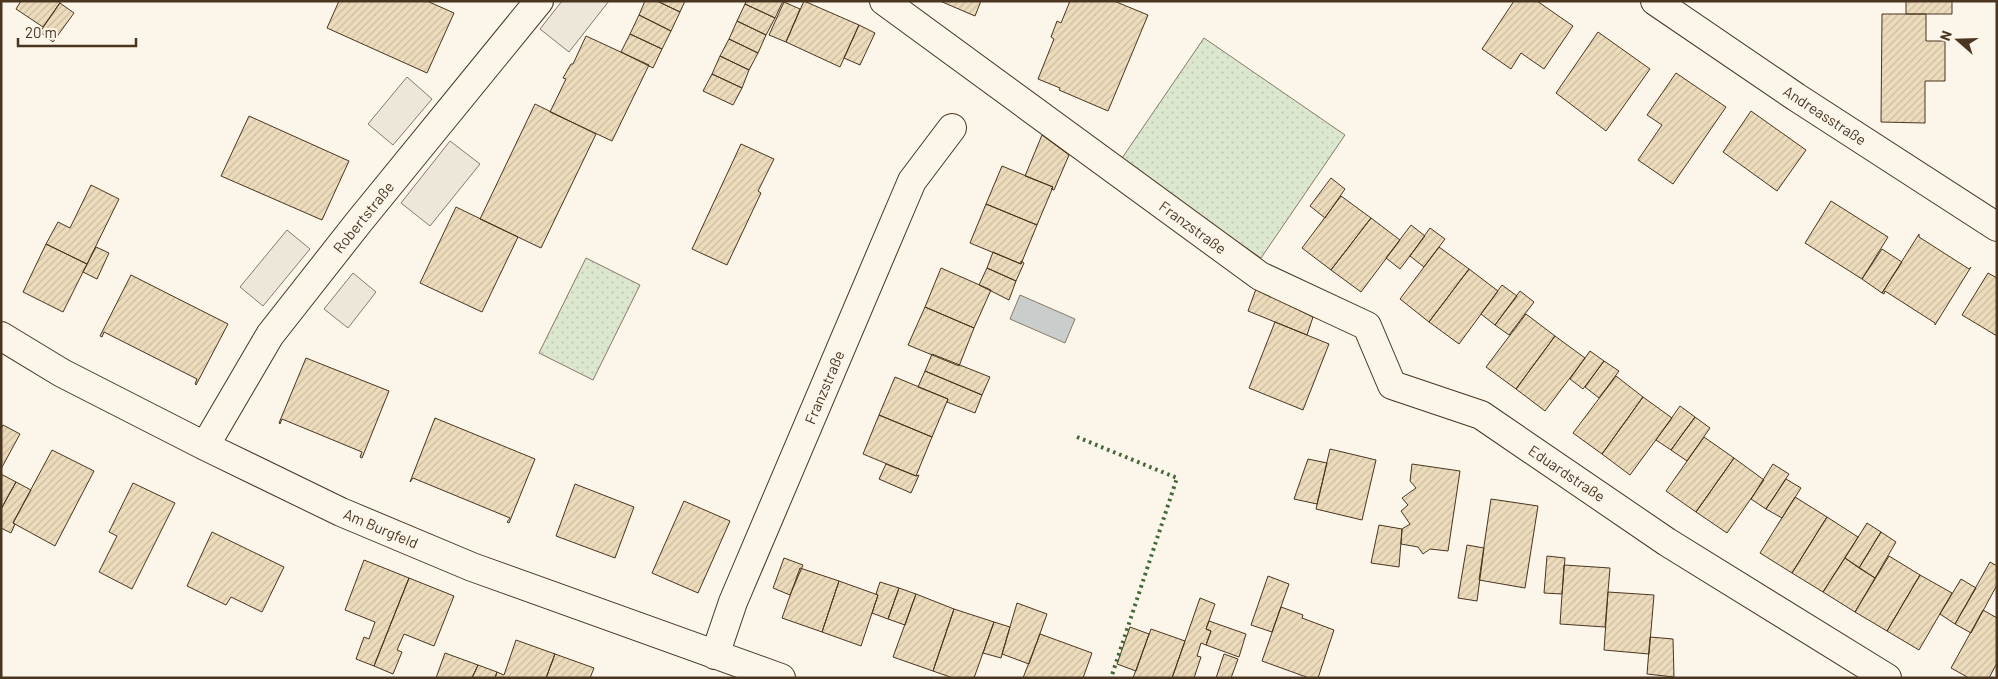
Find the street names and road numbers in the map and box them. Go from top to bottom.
street label: Andreasstraße [1780,81,1870,149]
street label: Robertstraße [329,178,397,256]
street label: Franzstraße [1156,197,1230,257]
street label: Franzstraße [800,347,848,427]
street label: Eduardstraße [1525,441,1609,505]
street label: Am Burgfeld [341,504,421,552]

